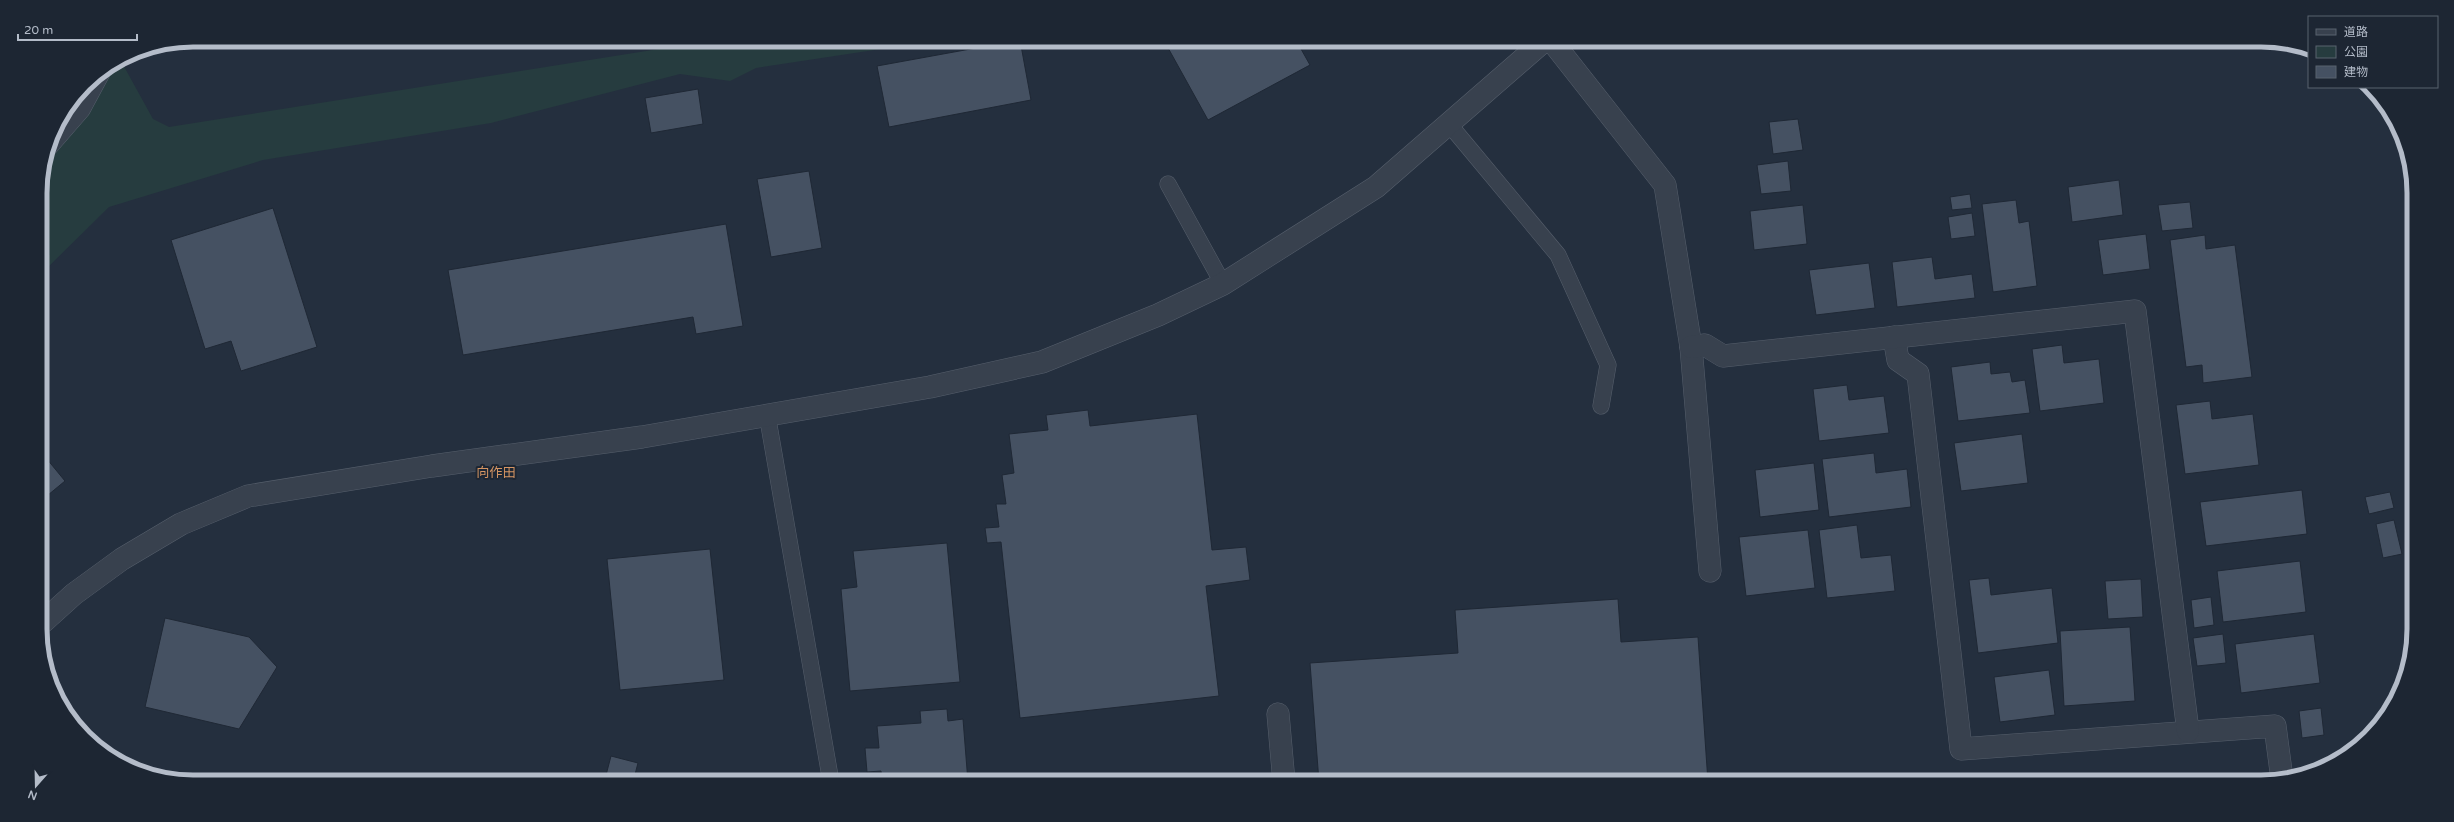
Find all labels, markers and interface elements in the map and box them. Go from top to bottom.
scale bar [18,16,137,42]
legend [2308,16,2438,88]
text: 20 m [24,23,53,37]
text: 道路 [2344,25,2368,39]
text: 公園 [2344,45,2368,59]
text: 建物 [2344,65,2368,79]
district label: 向作田 [476,465,516,481]
north arrow [16,766,56,806]
text: N [26,787,39,803]

